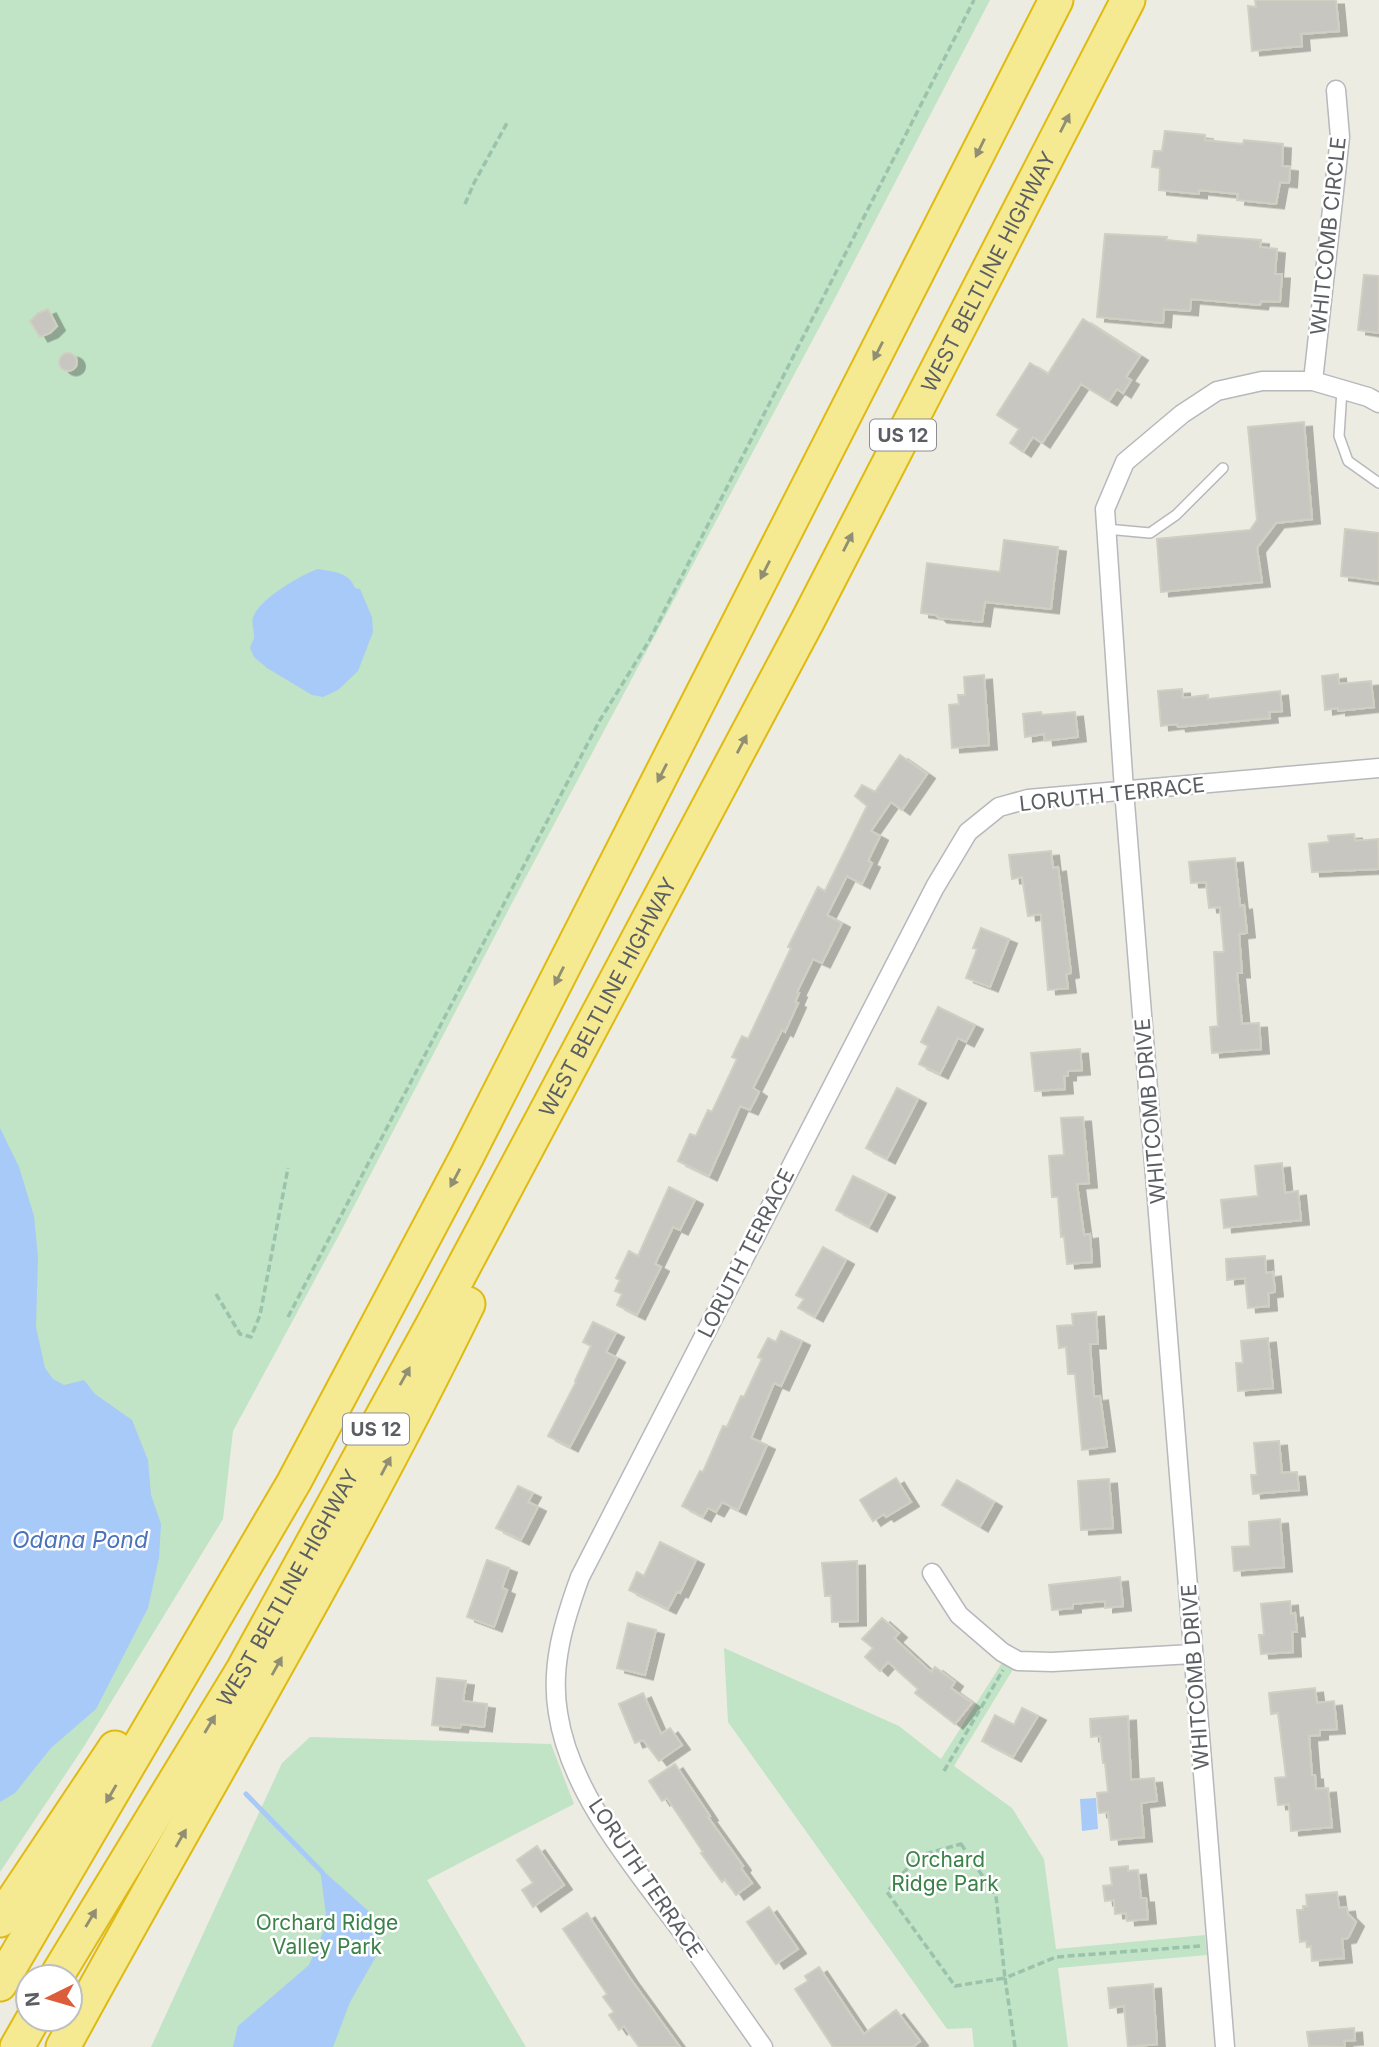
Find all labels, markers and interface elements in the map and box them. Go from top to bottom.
one-way arrow [1059,113,1071,133]
street label: WHITCOMB CIRCLE [1305,136,1351,336]
one-way arrow [975,138,986,158]
street label: WEST BELTLINE HIGHWAY [915,147,1060,396]
one-way arrow [872,341,883,361]
road number: US 12 [870,420,936,450]
one-way arrow [841,532,853,552]
one-way arrow [760,561,772,581]
one-way arrow [737,734,748,754]
one-way arrow [656,763,668,783]
street label: LORUTH TERRACE [1018,772,1206,816]
street label: WEST BELTLINE HIGHWAY [534,873,681,1121]
one-way arrow [553,966,564,986]
street label: WHITCOMB DRIVE [1129,1017,1171,1205]
street label: LORUTH TERRACE [693,1164,799,1342]
one-way arrow [450,1169,462,1189]
one-way arrow [399,1366,410,1386]
road number: US 12 [343,1414,409,1444]
one-way arrow [380,1457,392,1476]
street label: WEST BELTLINE HIGHWAY [211,1465,363,1711]
water label: Odana Pond [12,1526,149,1554]
street label: WHITCOMB DRIVE [1176,1583,1214,1771]
one-way arrow [271,1656,283,1676]
one-way arrow [203,1715,216,1734]
one-way arrow [105,1785,117,1804]
street label: LORUTH TERRACE [583,1794,709,1962]
one-way arrow [175,1829,187,1848]
park label: Orchard Ridge Park [891,1847,999,1896]
one-way arrow [85,1909,98,1928]
park label: Orchard Ridge Valley Park [256,1910,398,1959]
north arrow [14,1963,84,2033]
text: N [20,1991,45,2008]

